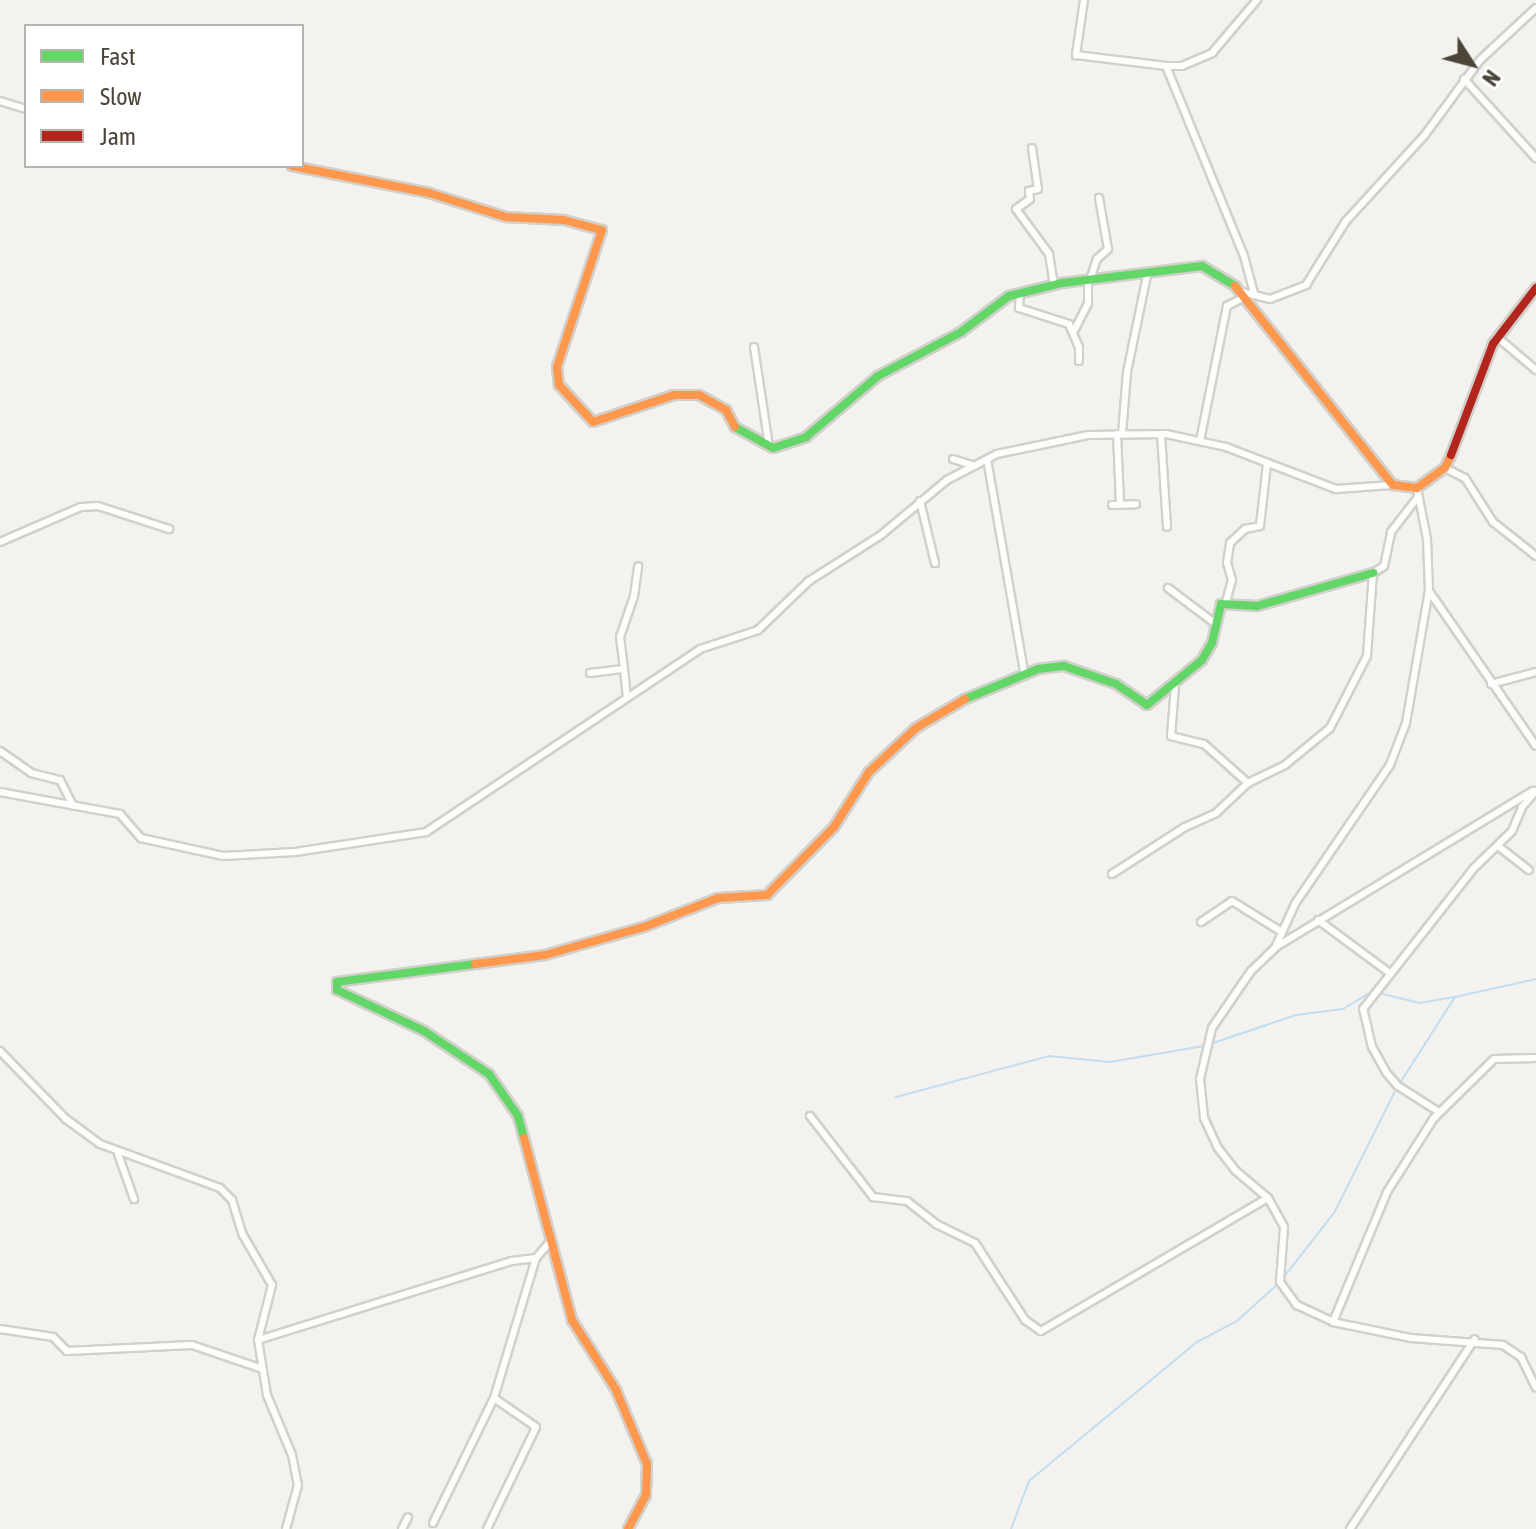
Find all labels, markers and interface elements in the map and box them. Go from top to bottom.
legend [24,24,304,168]
north arrow [1432,24,1512,104]
text: Fast [100,43,136,70]
text: N [1477,65,1506,91]
text: Slow [100,83,142,110]
text: Jam [100,123,136,150]

